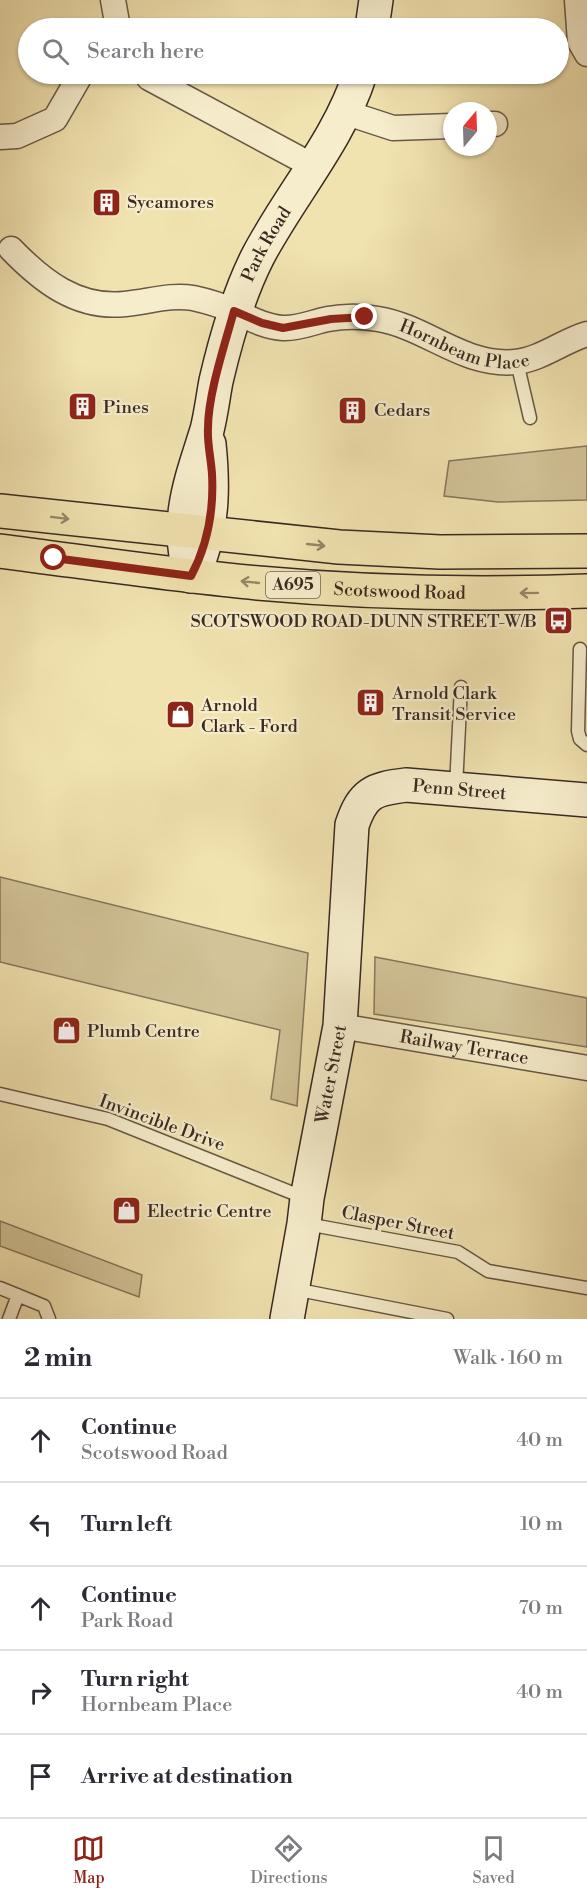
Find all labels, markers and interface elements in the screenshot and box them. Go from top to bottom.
search box [18,18,569,84]
icon: search [39,35,72,68]
text: Search here [87,38,204,65]
north arrow [443,102,497,156]
building icon: Sycamores [90,186,122,218]
place label: Sycamores [127,191,214,214]
street label: Park Road [236,201,297,285]
route end [351,303,377,329]
street label: Hornbeam Place [396,314,532,374]
building icon: Pines [66,391,98,423]
building icon: Cedars [337,394,369,426]
place label: Pines [103,396,149,419]
place label: Cedars [374,399,431,422]
one-way arrow [49,513,69,524]
one-way arrow [306,540,326,551]
route start [40,544,66,570]
road number: A695 [266,572,320,598]
one-way arrow [240,576,260,587]
street label: Scotswood Road [333,577,467,604]
one-way arrow [519,587,539,599]
bus stop icon: SCOTSWOOD ROAD-DUNN STREET-W/B [542,605,574,637]
place label: SCOTSWOOD ROAD-DUNN STREET-W/B [190,610,537,633]
place label: Arnold Clark Transit Service [391,682,516,726]
building icon: Arnold Clark Transit Service [355,687,387,719]
place label: Arnold Clark - Ford [200,694,299,738]
shop icon: Arnold Clark - Ford [164,699,196,731]
street label: Penn Street [411,774,508,805]
shop icon: Plumb Centre [50,1015,82,1047]
place label: Plumb Centre [87,1020,200,1043]
street label: Water Street [310,1022,352,1126]
street label: Railway Terrace [398,1025,530,1069]
street label: Invincible Drive [96,1090,228,1156]
shop icon: Electric Centre [110,1195,142,1227]
place label: Electric Centre [147,1200,271,1223]
street label: Clasper Street [340,1201,457,1245]
text: 2 min [24,1342,92,1374]
text: Walk · 160 m [453,1346,563,1371]
text: Continue [81,1414,177,1441]
icon: ahead [24,1424,57,1457]
text: 40 m [516,1428,563,1453]
text: Scotswood Road [81,1441,228,1466]
icon: left [24,1508,57,1541]
text: Turn left [81,1511,172,1538]
text: 10 m [520,1512,563,1537]
text: Continue [81,1582,177,1609]
icon: ahead [24,1592,57,1625]
text: 70 m [519,1596,563,1621]
text: Park Road [81,1609,173,1634]
text: Turn right [81,1666,189,1693]
icon: right [24,1676,57,1709]
text: 40 m [516,1680,563,1705]
text: Hornbeam Place [81,1693,232,1718]
icon: arrive [24,1760,57,1793]
text: Arrive at destination [81,1763,293,1790]
tab: Map [72,1832,105,1888]
tab: Directions [250,1832,328,1888]
tab: Saved [472,1832,515,1888]

